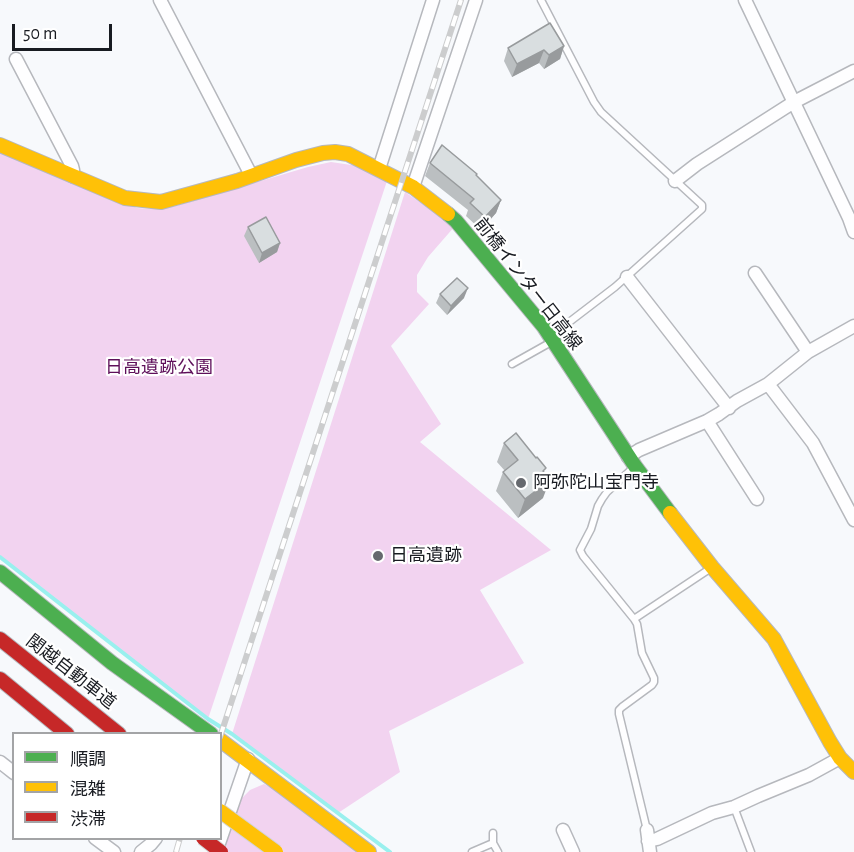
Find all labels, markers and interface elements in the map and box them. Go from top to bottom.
scale bar [15,12,116,50]
text: 50 m [23,25,57,43]
street label: 前橋インター日高線 [470,214,586,354]
park label: 日高遺跡公園 [105,357,213,379]
place label: 阿弥陀山宝門寺 [533,472,659,494]
marker: 阿弥陀山宝門寺 [514,476,528,490]
place label: 日高遺跡 [390,545,462,567]
marker: 日高遺跡 [371,549,385,563]
street label: 関越自動車道 [22,630,120,714]
legend [12,732,222,840]
text: 順調 [70,751,106,769]
text: 混雑 [70,781,106,799]
text: 渋滞 [70,811,106,829]

